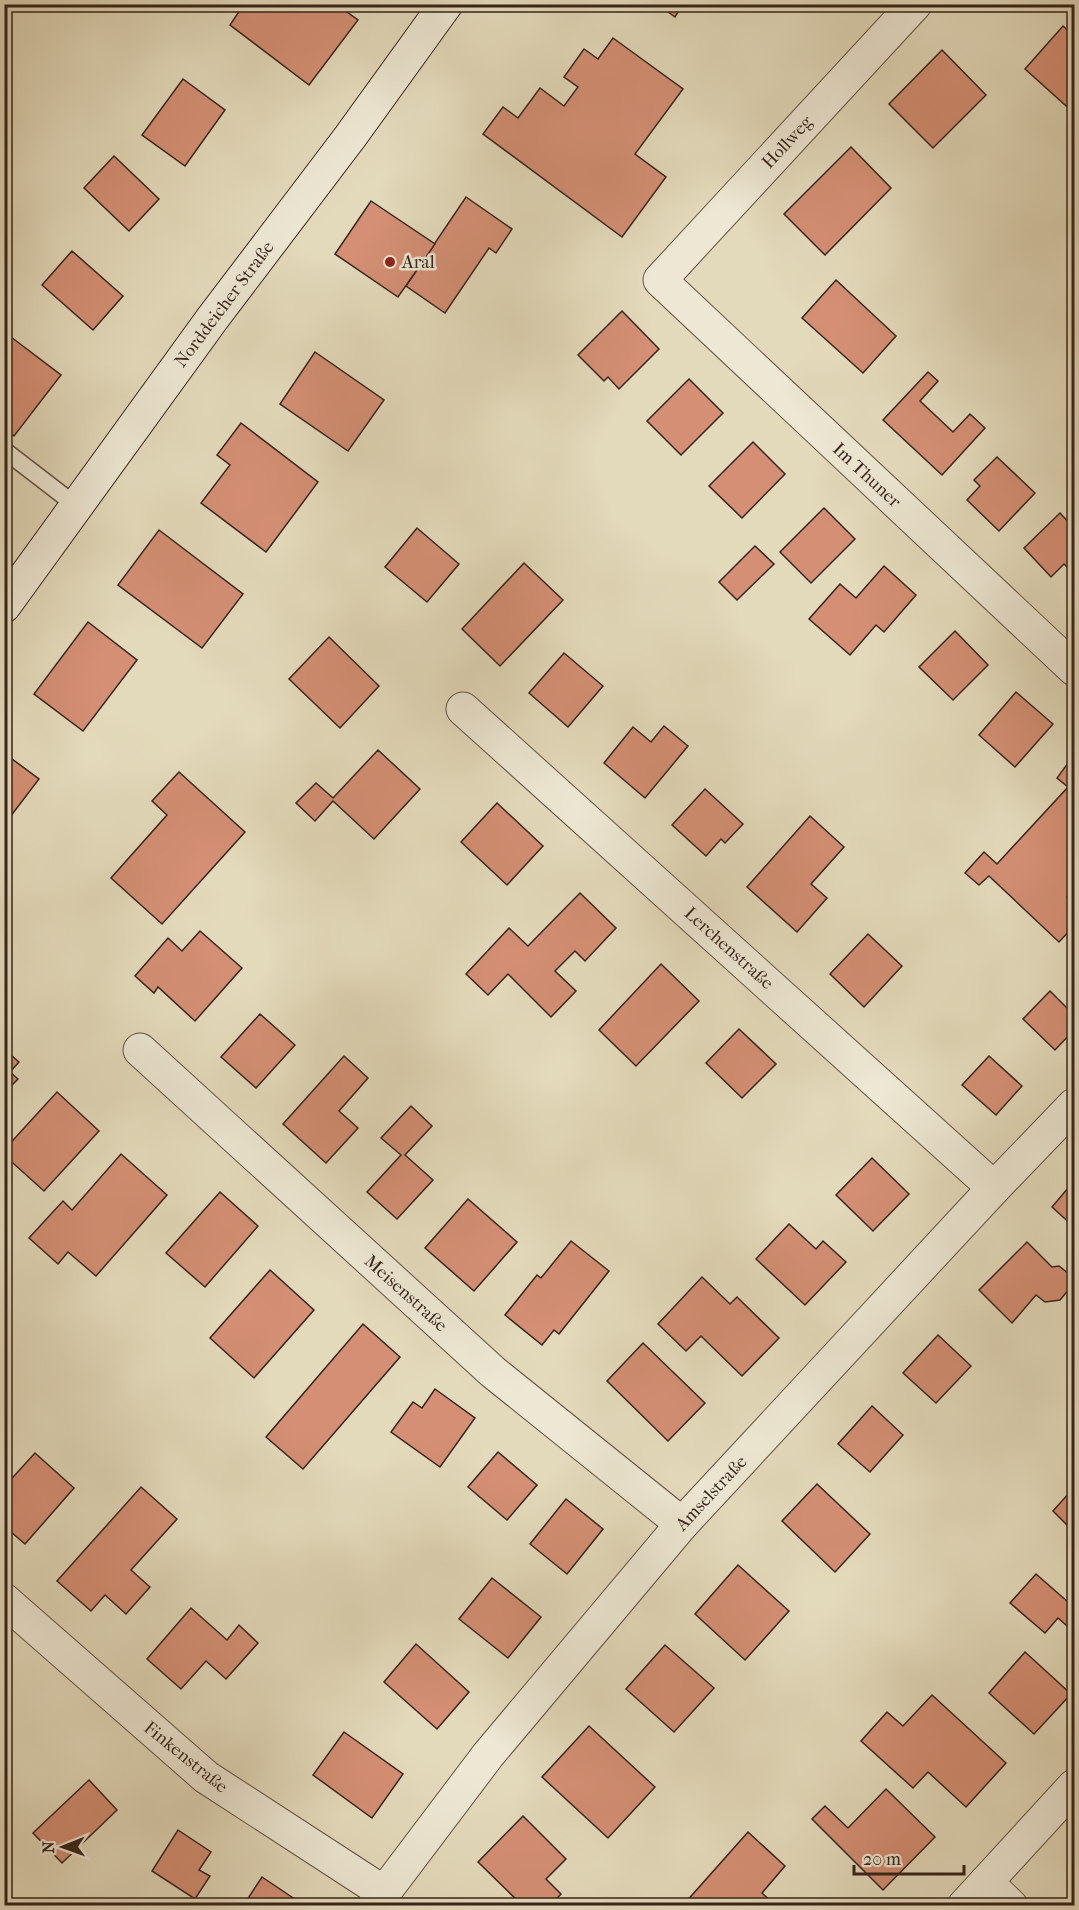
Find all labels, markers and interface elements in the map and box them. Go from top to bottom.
street label: Hollweg [758,111,817,173]
street label: Norddeicher Straße [170,237,279,371]
place label: Aral [401,252,435,273]
marker: Aral [383,255,397,269]
street label: Im Thuner [828,439,905,512]
street label: Lerchenstraße [680,903,778,994]
street label: Meisenstraße [360,1251,452,1336]
street label: Amselstraße [671,1451,751,1536]
street label: Finkenstraße [140,1717,232,1798]
north arrow [33,1817,93,1877]
scale bar [854,1838,964,1876]
text: N [39,1840,58,1853]
text: 20 m [863,1849,901,1870]

